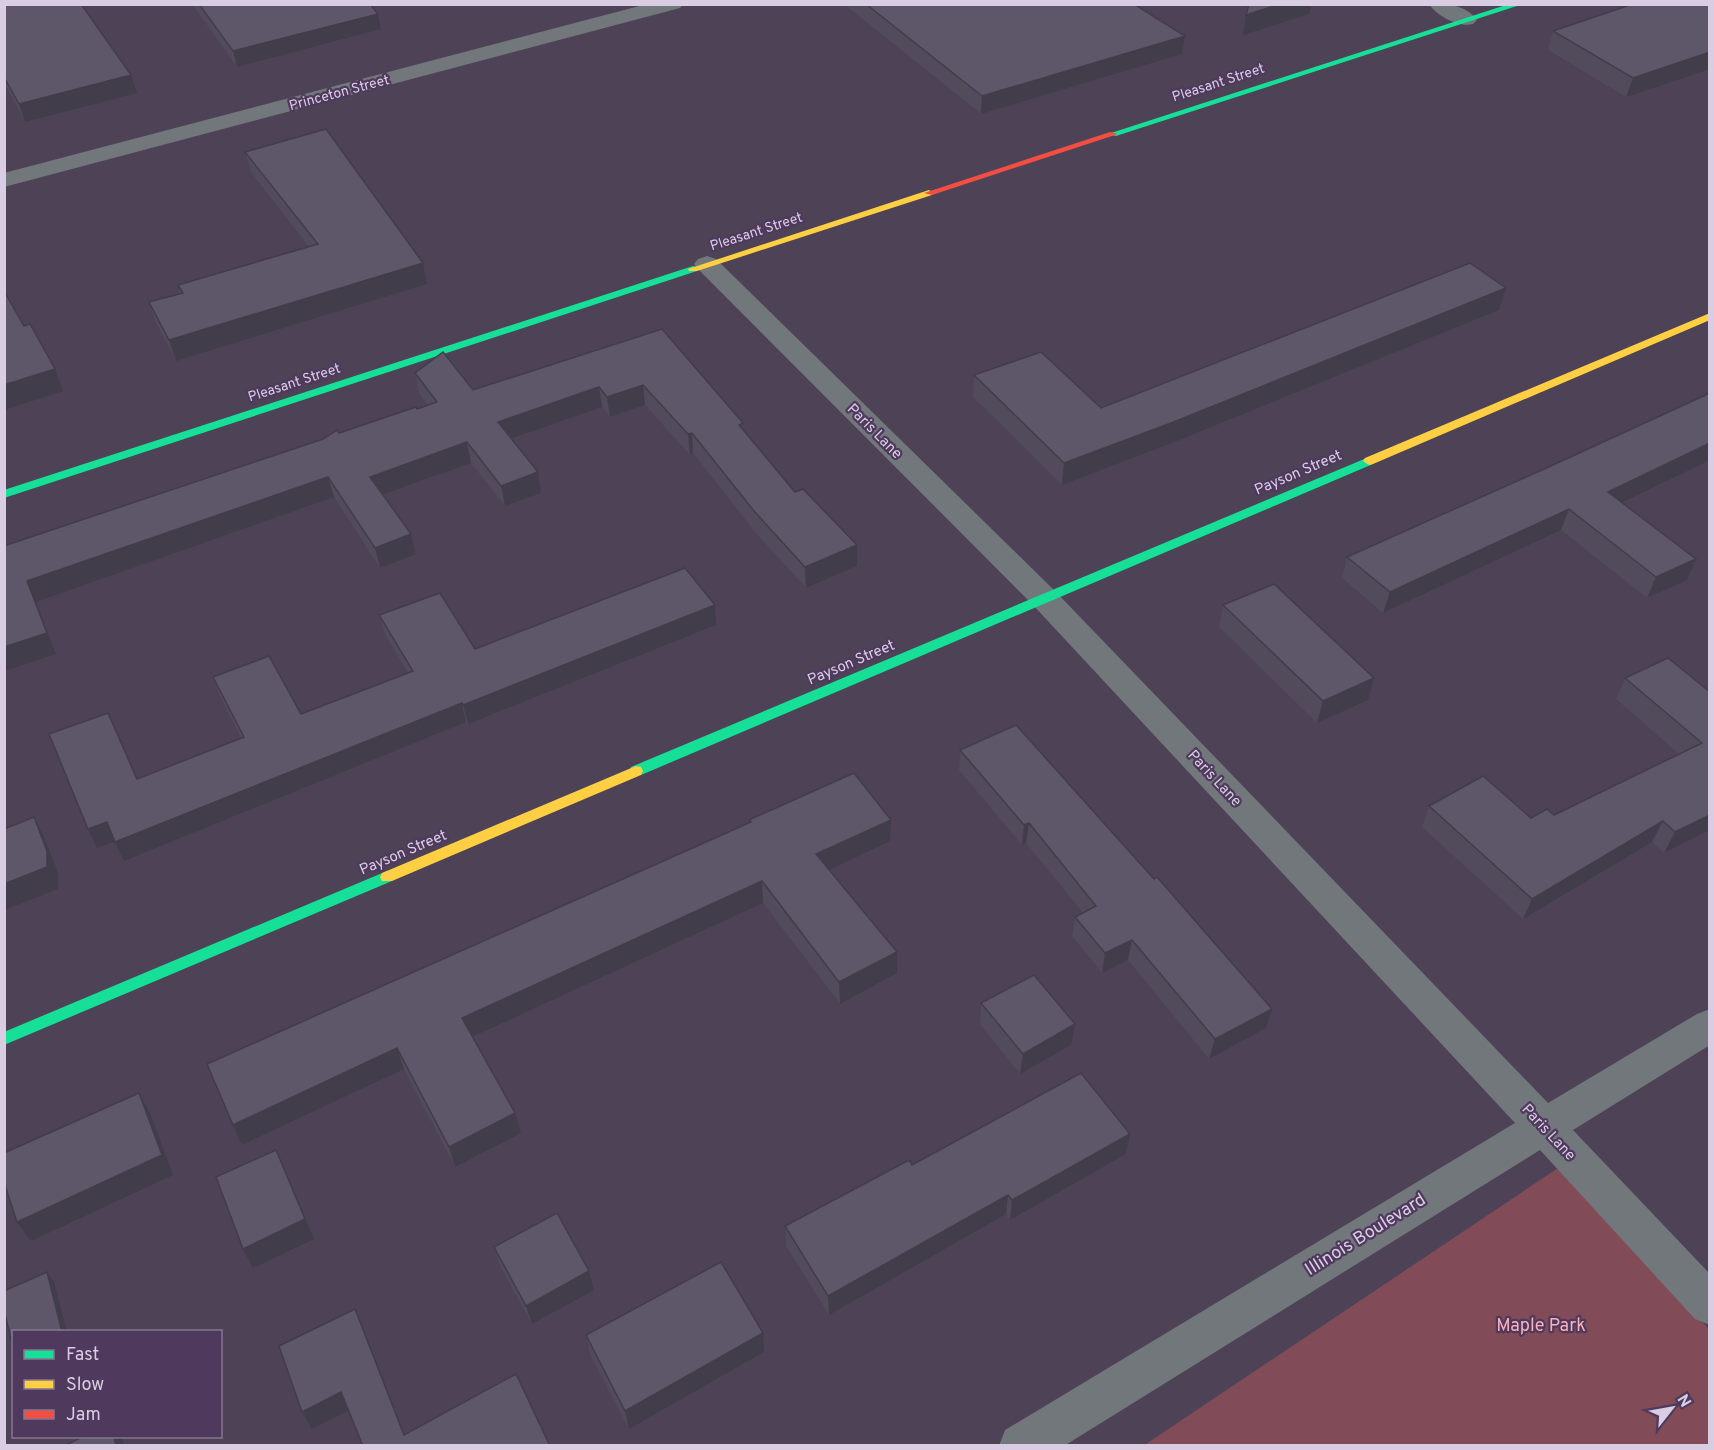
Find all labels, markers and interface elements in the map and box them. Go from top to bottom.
street label: Pleasant Street [1170,60,1267,106]
street label: Princeton Street [287,72,391,115]
street label: Pleasant Street [708,209,805,255]
street label: Pleasant Street [246,360,343,406]
street label: Paris Lane [842,400,906,464]
street label: Payson Street [1252,446,1345,500]
street label: Payson Street [805,636,898,690]
street label: Paris Lane [1183,747,1245,811]
street label: Payson Street [357,826,450,880]
street label: Paris Lane [1517,1101,1579,1165]
street label: Illinois Boulevard [1301,1189,1430,1282]
park label: Maple Park [1496,1315,1586,1338]
legend [12,1330,222,1438]
text: Fast [66,1344,99,1367]
text: Slow [66,1374,104,1397]
north arrow [1642,1378,1702,1438]
text: N [1672,1391,1695,1411]
text: Jam [66,1404,101,1427]

